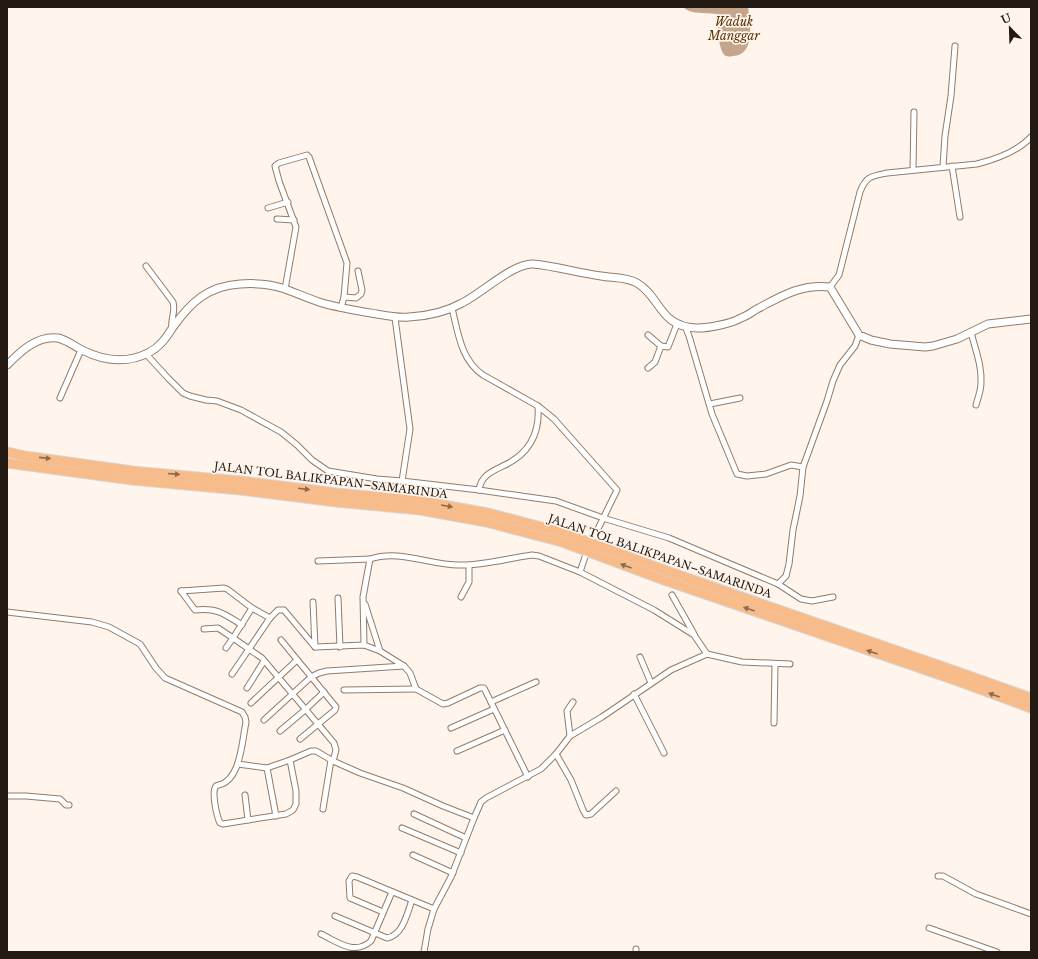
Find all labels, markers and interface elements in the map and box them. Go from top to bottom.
north arrow [990,8,1030,48]
text: U [999,10,1014,27]
water label: Waduk Manggar [707,14,760,43]
one-way arrow [39,455,52,461]
street label: JALAN TOL BALIKPAPAN–SAMARINDA [211,458,449,501]
one-way arrow [168,471,180,478]
one-way arrow [297,486,310,492]
one-way arrow [440,503,453,509]
street label: JALAN TOL BALIKPAPAN–SAMARINDA [545,510,774,601]
one-way arrow [620,563,632,569]
one-way arrow [743,606,755,612]
one-way arrow [865,649,877,655]
one-way arrow [988,691,1000,697]

